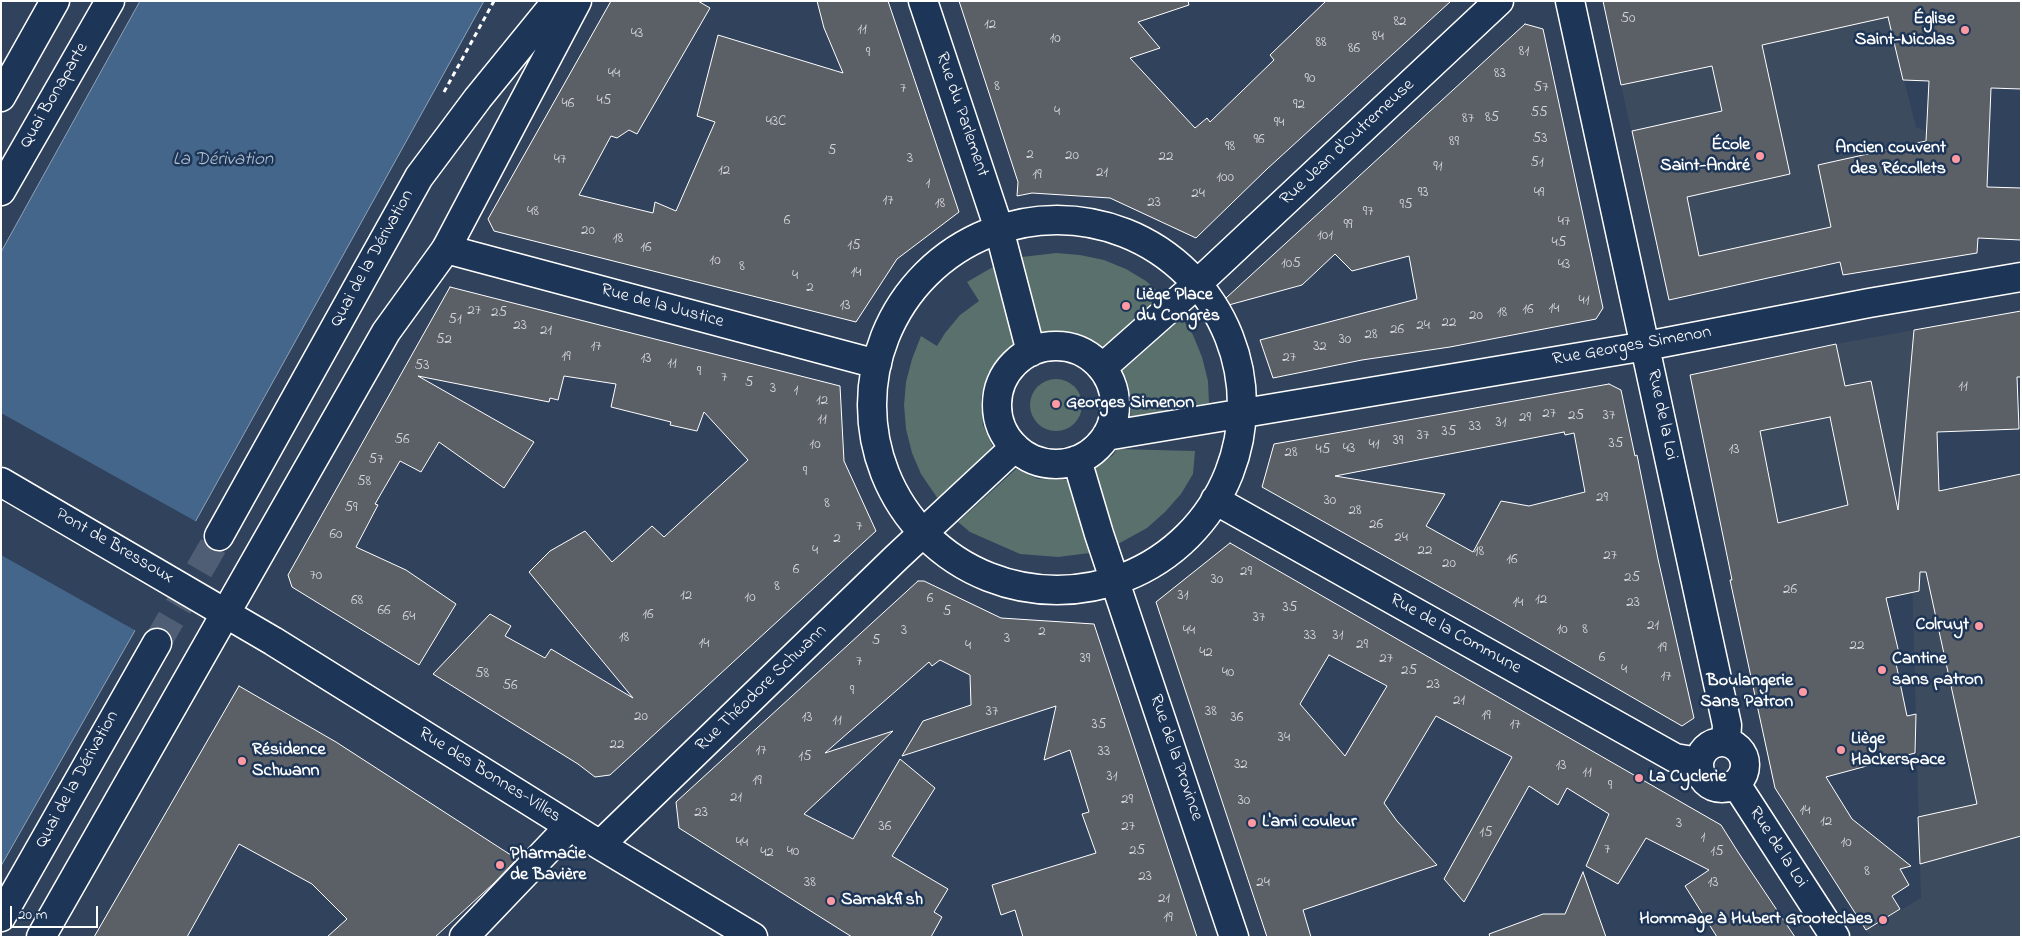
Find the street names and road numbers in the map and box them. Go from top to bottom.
street label: Quai Bonaparte [16,39,94,153]
street label: Rue du Parlement [930,50,992,180]
street label: Rue Jean d'Outremeuse [1276,75,1420,211]
street label: Quai de la Dérivation [326,187,420,331]
street label: Rue de la Justice [598,280,726,334]
street label: Rue Georges Simenon [1551,322,1713,372]
street label: Rue de la Loi [1641,368,1681,462]
street label: Pont de Bressoux [51,505,177,589]
street label: Rue de la Commune [1385,590,1525,680]
street label: Rue Théodore Schwann [692,621,832,757]
street label: Rue de la Province [1143,692,1207,824]
street label: Quai de la Dérivation [31,708,125,852]
street label: Rue des Bonnes-Villes [414,723,564,829]
street label: Rue de la Loi [1743,804,1811,892]

